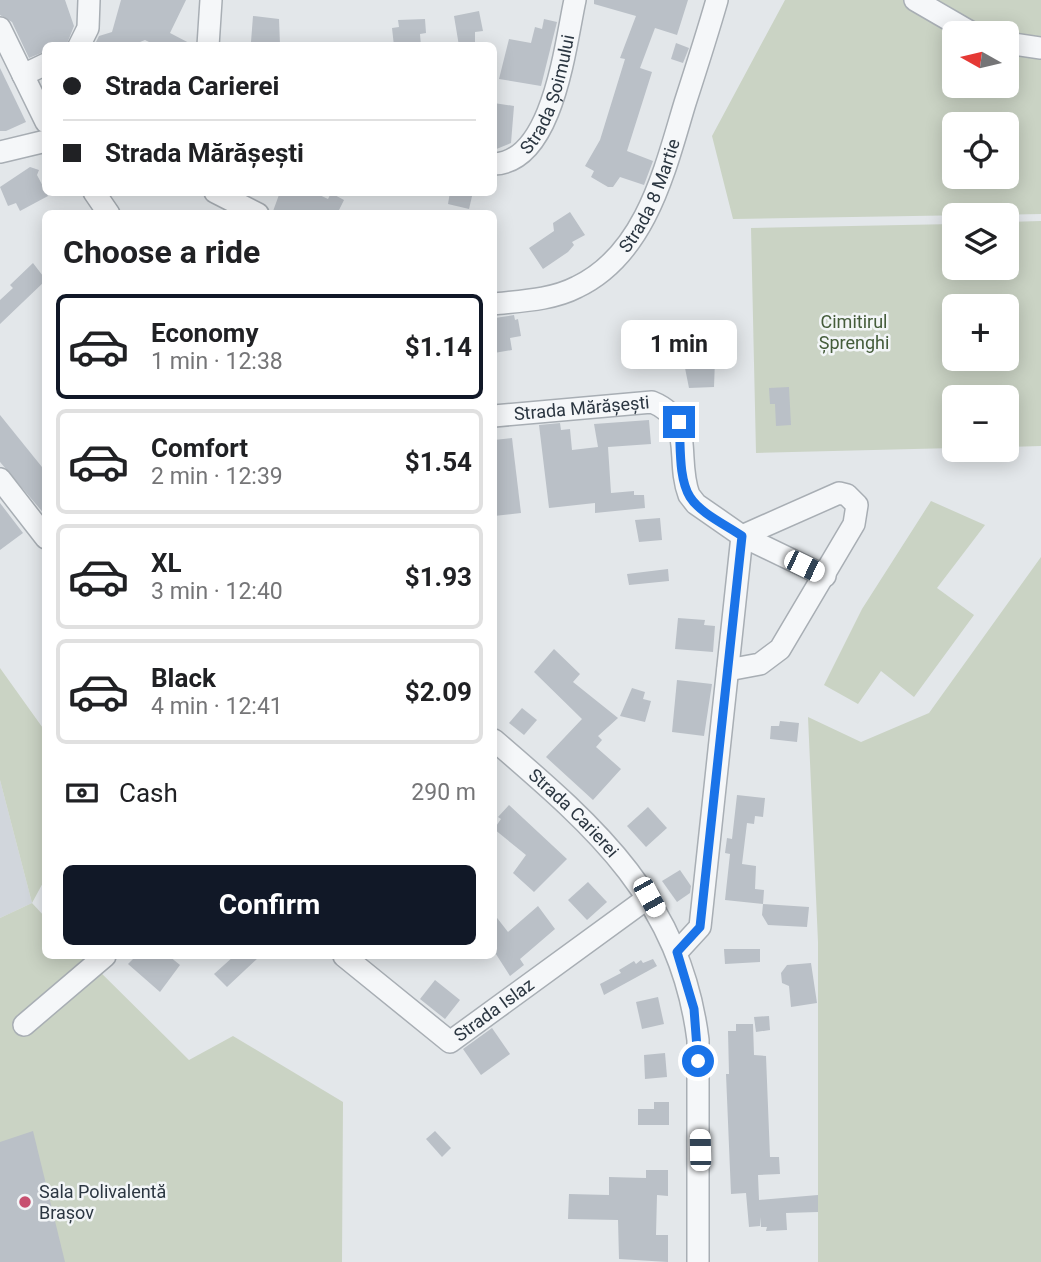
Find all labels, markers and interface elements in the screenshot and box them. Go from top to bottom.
north arrow [942,21,1018,98]
map controls [942,21,1019,462]
street label: Strada Șoimului [515,33,578,158]
text: Strada Carierei [105,71,279,101]
button: locate [942,112,1019,189]
street label: Strada 8 Martie [614,136,684,256]
text: Strada Mărășești [105,138,304,168]
button: layers [942,203,1019,280]
text: Choose a ride [63,233,260,271]
button: + [942,294,1019,371]
park label: Cimitirul Șprenghi [819,311,889,354]
icon: car [67,315,130,378]
text: Economy [151,318,258,348]
callout: 1 min [621,320,737,370]
text: 1 min [650,331,708,358]
text: $1.14 [405,332,472,362]
text: 1 min · 12:38 [151,348,283,375]
button: − [942,385,1019,462]
street label: Strada Mărășești [513,391,650,424]
route end [663,406,695,438]
icon: car [67,430,130,493]
text: Comfort [151,433,248,463]
text: $1.54 [405,447,472,477]
text: 2 min · 12:39 [151,463,283,490]
icon: car [67,545,130,608]
car [781,547,828,585]
text: XL [151,548,182,578]
text: $1.93 [405,562,472,592]
text: 3 min · 12:40 [151,578,283,605]
icon: car [67,660,130,723]
text: Black [151,663,216,693]
text: $2.09 [405,677,472,707]
text: 4 min · 12:41 [151,693,283,720]
street label: Strada Carierei [524,764,623,861]
icon: cash [63,774,101,812]
text: Cash [119,778,178,808]
text: 290 m [411,779,476,806]
button: Confirm [63,865,476,945]
car [630,874,669,920]
street label: Strada Islaz [450,973,538,1046]
route start [682,1045,714,1077]
car [690,1129,711,1171]
place label: Sala Polivalentă Brașov [39,1181,166,1224]
marker: Sala Polivalentă Brașov [17,1194,33,1210]

